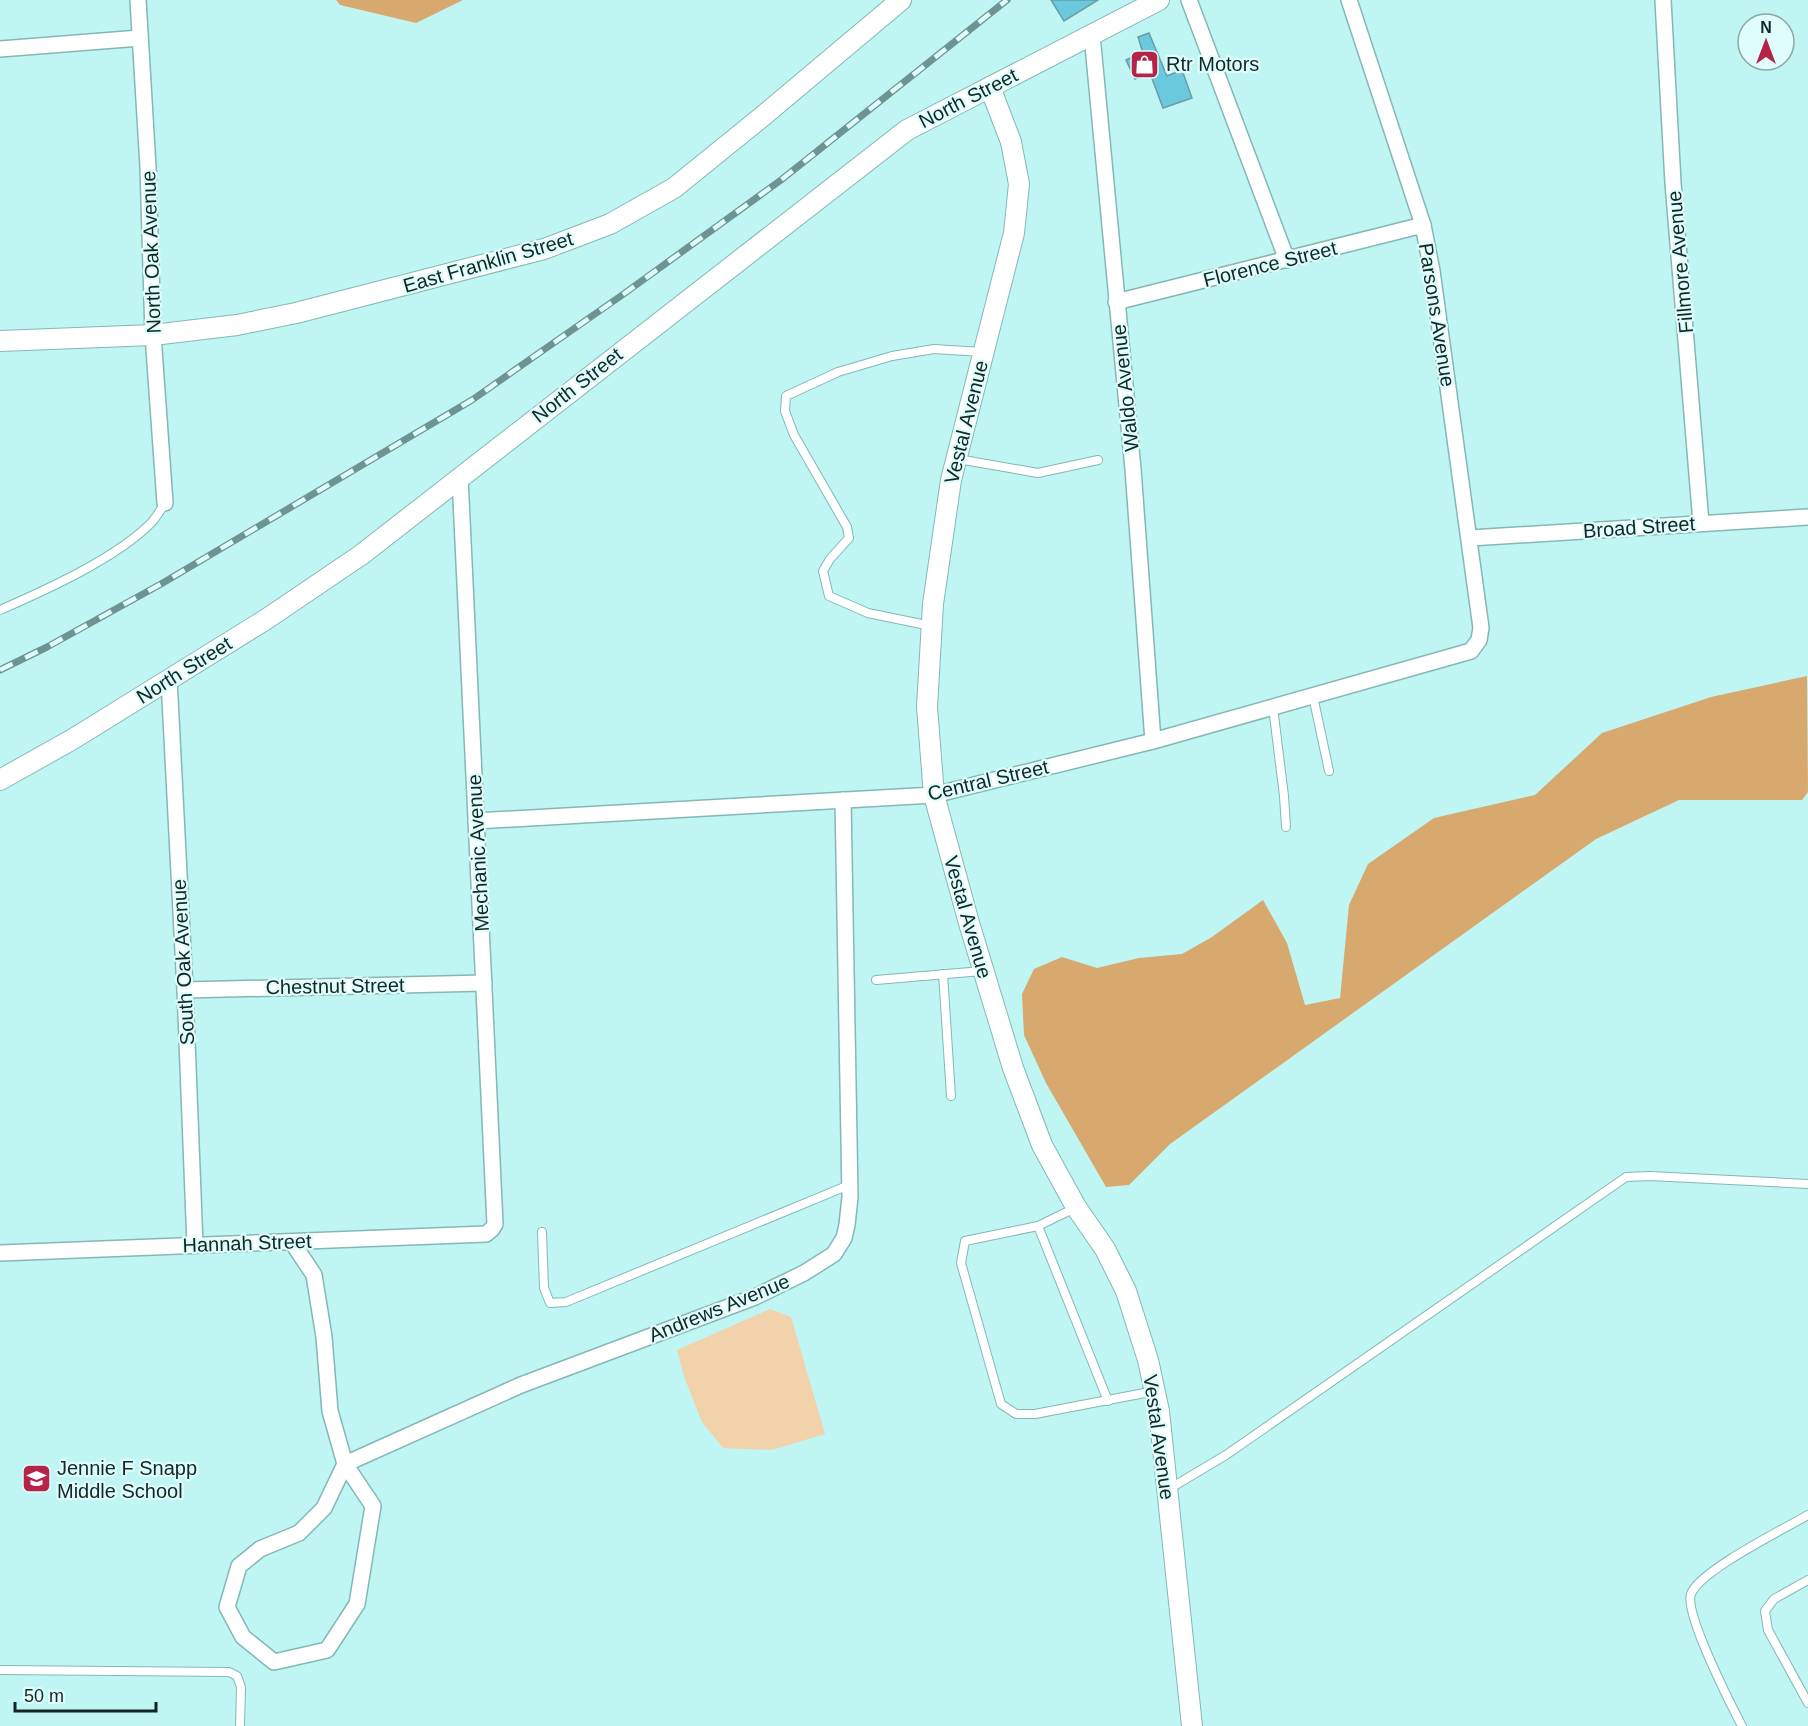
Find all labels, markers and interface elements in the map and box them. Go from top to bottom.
north arrow [1736,12,1796,72]
text: N [1760,19,1772,36]
shop icon: Rtr Motors [1129,48,1161,80]
place label: Rtr Motors [1166,53,1259,75]
street label: North Street [915,64,1021,132]
street label: North Oak Avenue [137,170,165,334]
street label: Fillmore Avenue [1663,190,1697,334]
street label: East Franklin Street [401,227,576,297]
street label: Florence Street [1201,237,1339,291]
street label: Parsons Avenue [1415,242,1459,388]
street label: Waldo Avenue [1107,323,1143,453]
street label: North Street [528,343,627,427]
street label: Vestal Avenue [940,358,992,486]
street label: Broad Street [1582,512,1696,542]
street label: North Street [132,632,236,708]
street label: Central Street [925,755,1051,805]
street label: Mechanic Avenue [463,774,493,932]
street label: Vestal Avenue [940,853,996,981]
street label: South Oak Avenue [168,878,198,1046]
street label: Chestnut Street [265,974,405,998]
street label: Hannah Street [182,1230,312,1256]
street label: Andrews Avenue [645,1270,793,1346]
street label: Vestal Avenue [1139,1373,1179,1501]
place label: Jennie F Snapp Middle School [57,1457,197,1502]
school or university icon: Jennie F Snapp Middle School [20,1463,52,1495]
scale bar [15,1675,156,1713]
text: 50 m [24,1686,64,1706]

